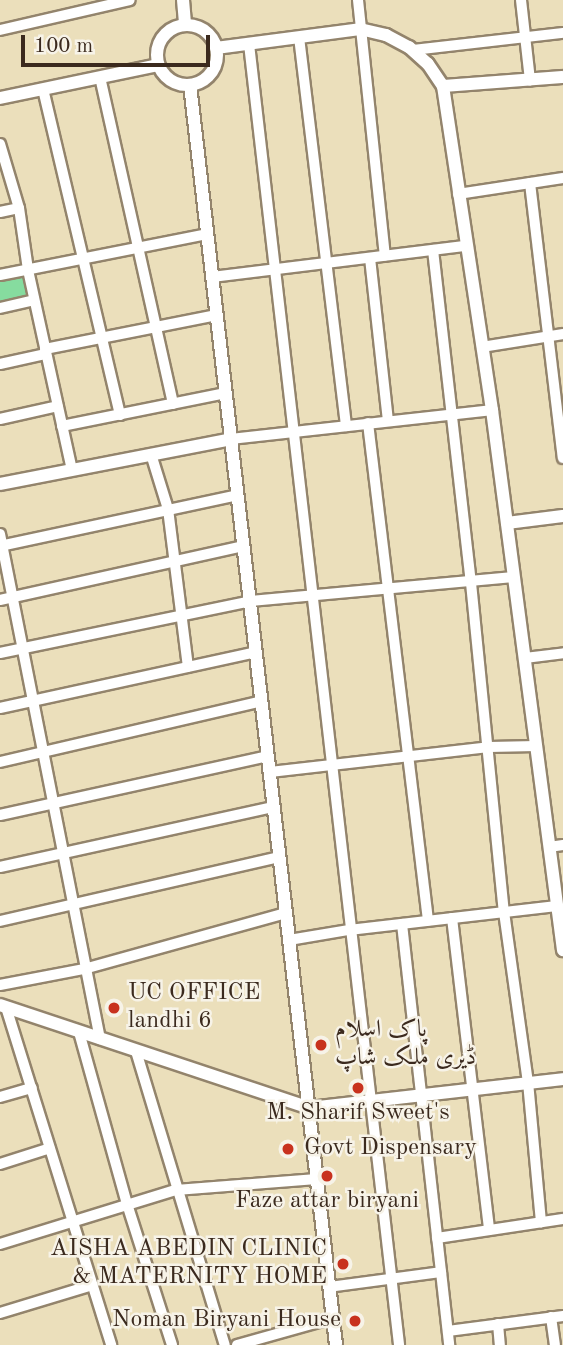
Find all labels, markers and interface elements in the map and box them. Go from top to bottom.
scale bar [24,21,214,65]
text: 100 m [34,36,93,57]
place label: UC OFFICE landhi 6 [128,980,260,1036]
marker: UC OFFICE landhi 6 [106,1000,122,1016]
place label: پاک اسلام ڈیری ملک شاپ [335,1017,476,1073]
marker: پاک اسلام ڈیری ملک شاپ [313,1037,329,1053]
marker: M. Sharif Sweet's [350,1080,366,1096]
place label: M. Sharif Sweet's [266,1100,450,1128]
place label: Govt Dispensary [304,1135,477,1163]
marker: Govt Dispensary [278,1139,298,1159]
marker: Faze attar biryani [319,1168,335,1184]
place label: Faze attar biryani [235,1188,419,1216]
place label: AISHA ABEDIN CLINIC & MATERNITY HOME [50,1236,327,1292]
marker: AISHA ABEDIN CLINIC & MATERNITY HOME [333,1254,353,1274]
place label: Noman Biryani House [112,1307,341,1335]
marker: Noman Biryani House [347,1313,363,1329]

